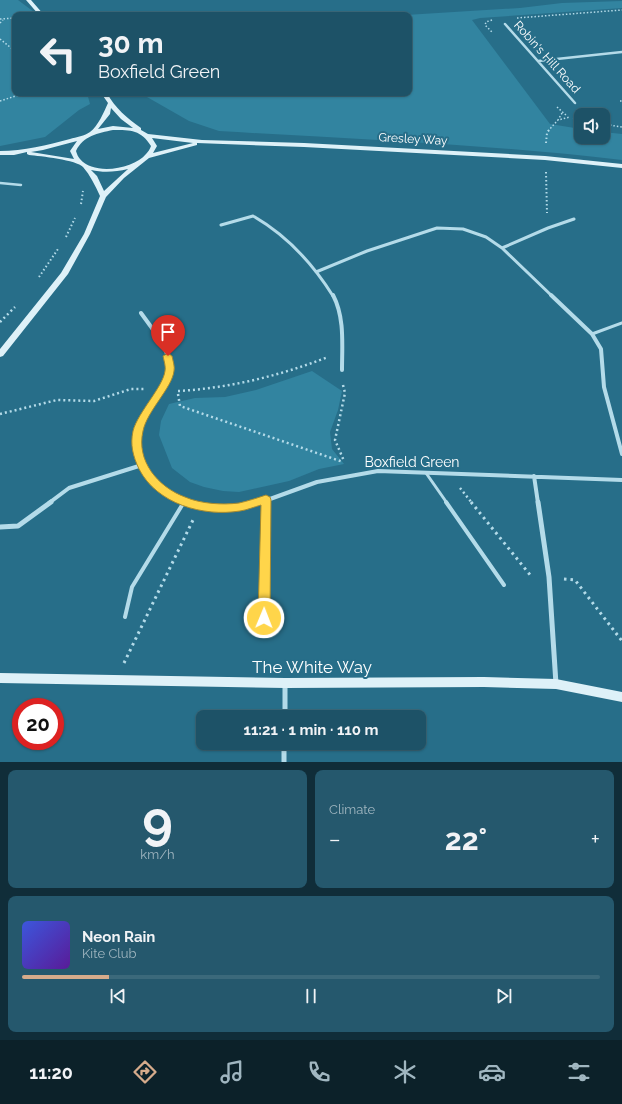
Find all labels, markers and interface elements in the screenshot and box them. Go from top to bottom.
street label: Robin's Hill Road [511,18,583,96]
text: 30 m [98,27,164,60]
icon: left [32,28,84,80]
text: Boxfield Green [98,61,220,82]
map controls [574,108,610,144]
button: sound [574,108,610,144]
street label: Gresley Way [378,130,448,148]
pin [151,315,185,356]
icon: arrive [157,321,179,343]
street label: Boxfield Green [364,454,460,470]
position arrow [243,597,285,639]
street label: The White Way [252,657,372,677]
speed limit sign: 20 [12,698,64,750]
text: 11:21 · 1 min · 110 m [243,721,379,739]
text: 9 [142,790,173,851]
text: Climate [329,802,375,817]
text: 22° [445,822,487,857]
text: − [329,826,341,852]
text: + [591,826,600,852]
text: km/h [140,847,175,862]
text: Neon Rain [82,928,155,946]
text: Kite Club [82,946,137,961]
icon: previous [107,985,129,1007]
icon: pause [300,985,322,1007]
icon: next [493,985,515,1007]
icon: directions [131,1058,159,1086]
icon: music [218,1058,246,1086]
icon: phone [305,1058,333,1086]
icon: climate [391,1058,419,1086]
icon: car [478,1058,506,1086]
icon: filters [565,1058,593,1086]
text: 11:20 [29,1062,73,1083]

